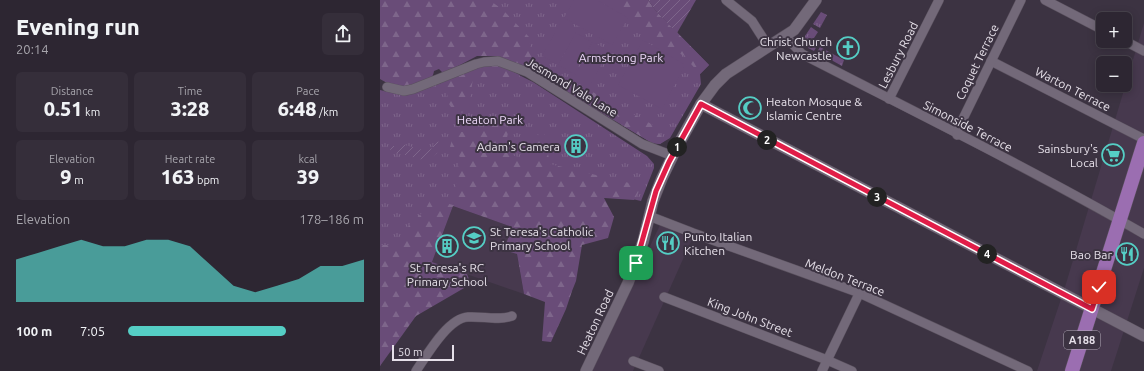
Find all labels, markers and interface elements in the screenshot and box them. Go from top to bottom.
map controls [1096,12,1132,92]
button: + [1096,12,1132,48]
button: share [322,13,364,55]
text: Evening run [16,14,140,39]
street label: Lesbury Road [876,20,920,90]
street label: Coquet Terrace [953,22,1001,102]
place label: Christ Church Newcastle [760,35,832,62]
church icon: Christ Church Newcastle [835,35,861,61]
text: 20:14 [16,42,49,56]
park label: Armstrong Park [579,51,663,64]
street label: Jesmond Vale Lane [524,55,620,119]
button: − [1096,56,1132,92]
street label: Warton Terrace [1033,64,1113,114]
text: Distance [51,85,93,97]
text: Time [178,85,202,97]
text: Pace [296,85,320,97]
mosque icon: Heaton Mosque & Islamic Centre [737,95,763,121]
place label: Heaton Mosque & Islamic Centre [766,95,862,122]
text: 0.51 [44,97,83,120]
text: 3:28 [171,97,209,120]
text: 6:48 [278,97,317,120]
street label: Simonside Terrace [921,98,1015,154]
text: km [83,106,100,118]
text: /km [317,106,338,118]
park label: Heaton Park [457,113,523,126]
pin: 2 [757,130,777,150]
building icon: Adam's Camera [563,133,589,159]
text: 2 [764,134,770,146]
pin: 1 [667,137,687,157]
place label: Adam's Camera [477,140,560,153]
text: 1 [674,141,680,153]
place label: Sainsbury's Local [1038,142,1098,169]
supermarket icon: Sainsbury's Local [1100,142,1126,168]
text: Elevation [49,153,95,165]
text: Heart rate [165,153,215,165]
text: kcal [299,153,318,165]
text: 9 [60,165,72,188]
text: 163 [161,165,194,188]
text: 39 [297,165,319,188]
text: m [72,174,84,186]
text: bpm [194,174,219,186]
pin: 3 [867,187,887,207]
text: 3 [874,191,880,203]
text: Elevation [16,212,70,226]
text: 178–186 m [299,212,364,226]
school or university icon: St Teresa's Catholic Primary School [461,225,487,251]
place label: St Teresa's Catholic Primary School [490,225,594,252]
restaurant icon: Punto Italian Kitchen [655,230,681,256]
place label: Punto Italian Kitchen [684,230,752,257]
building icon: St Teresa's RC Primary School [434,233,460,259]
restaurant icon: Bao Bar [1114,241,1140,267]
pin: 4 [977,244,997,264]
pin [619,246,653,280]
text: 4 [984,248,990,260]
place label: Bao Bar [1070,248,1112,261]
icon: arrive [625,252,647,274]
street label: Meldon Terrace [803,256,887,298]
place label: St Teresa's RC Primary School [407,261,487,288]
pin [1082,270,1116,304]
icon: check [1088,276,1110,298]
street label: Heaton Road [574,287,616,357]
street label: King John Street [706,295,795,339]
text: 100 m [16,324,52,338]
text: 7:05 [80,324,105,338]
road number: A188 [1064,331,1100,349]
scale bar [392,343,454,362]
text: 50 m [398,346,422,358]

